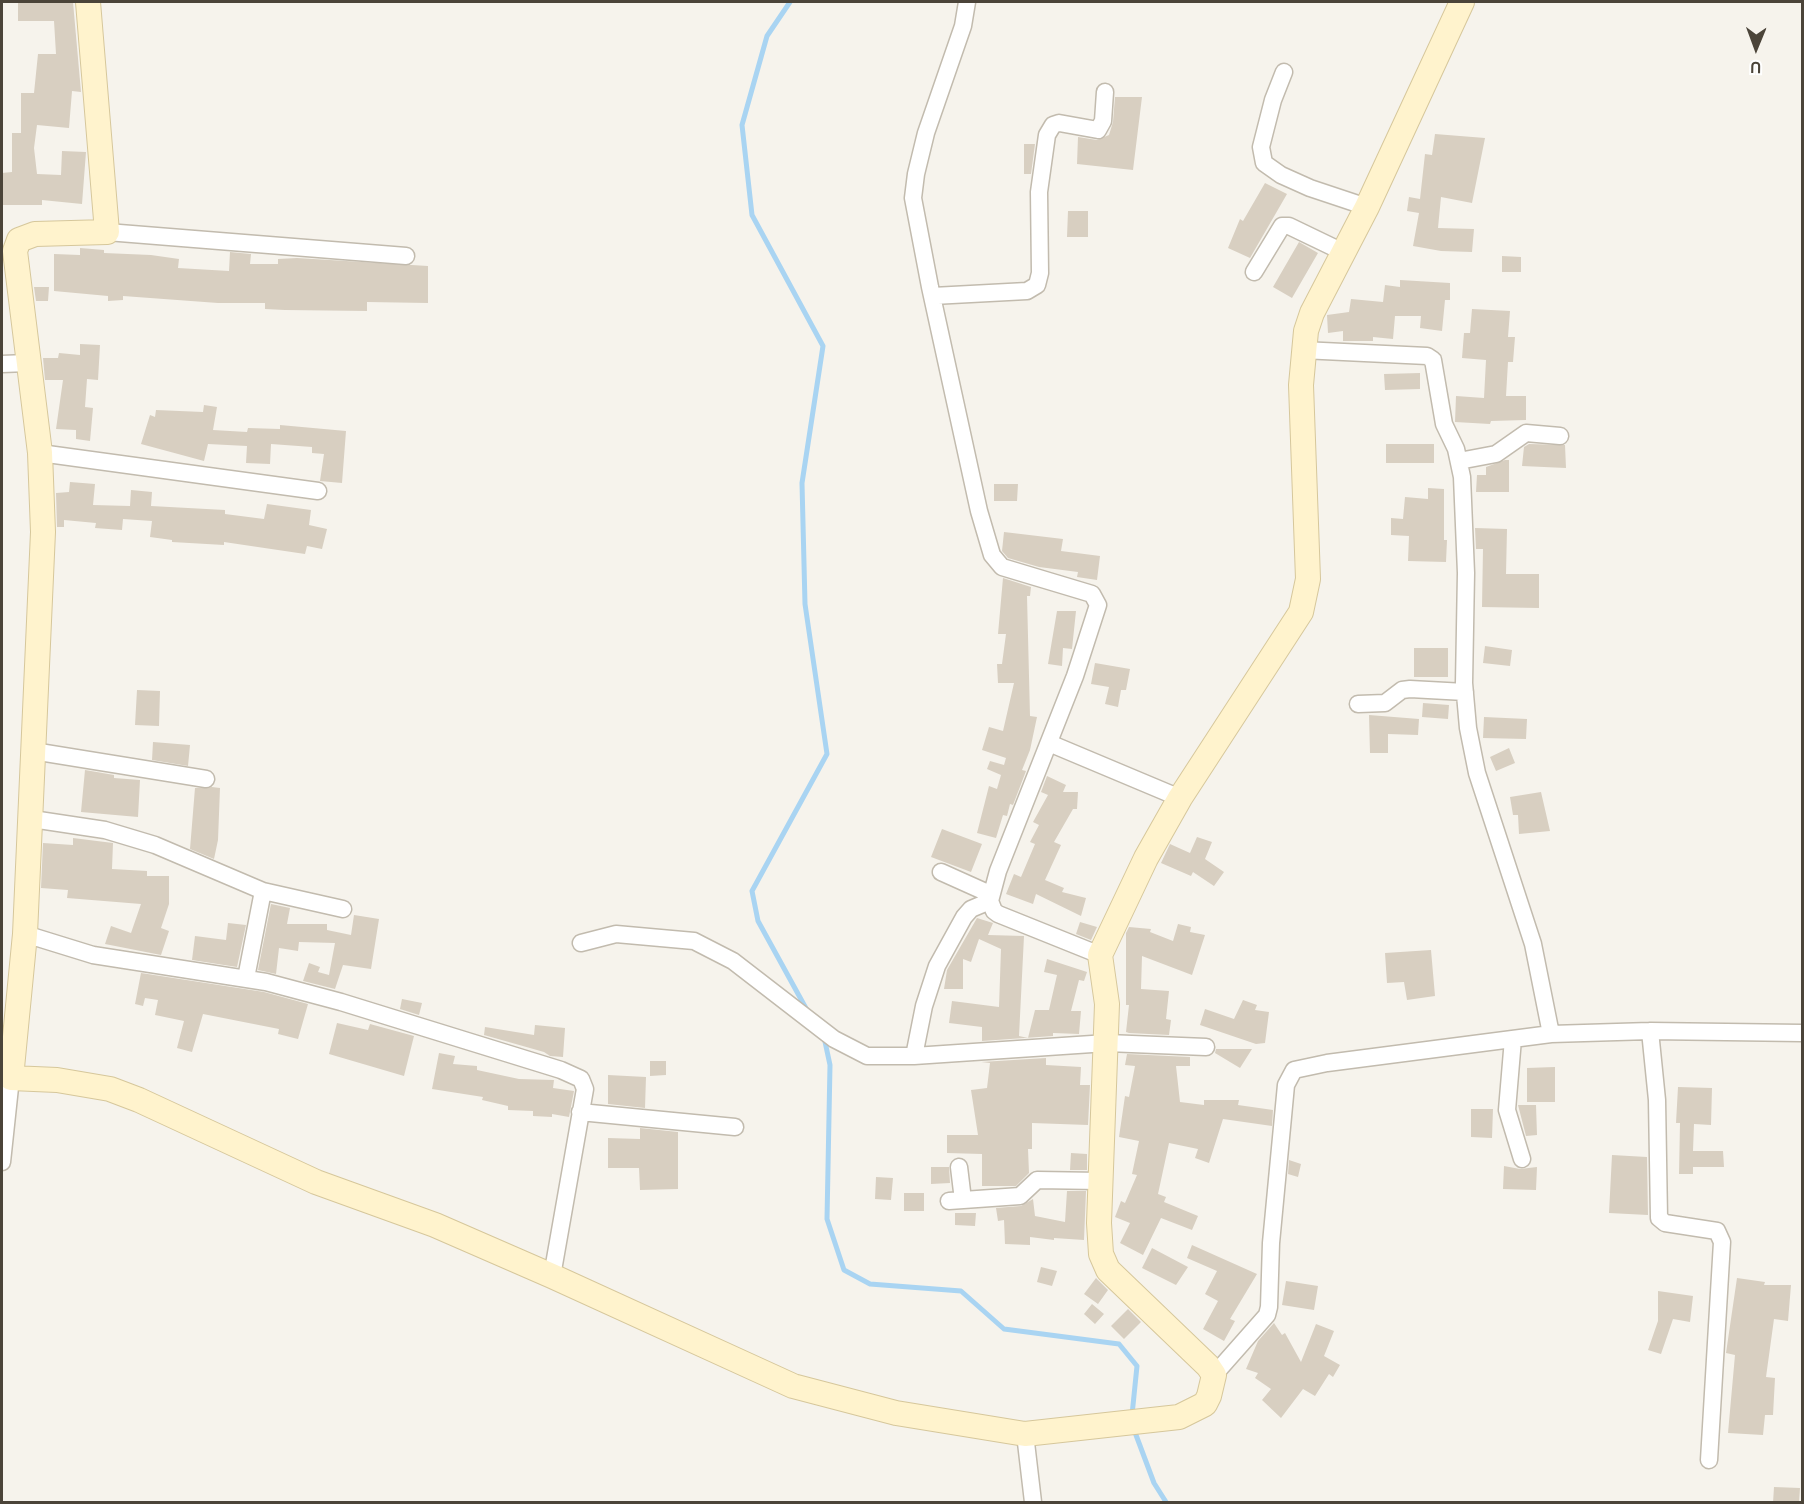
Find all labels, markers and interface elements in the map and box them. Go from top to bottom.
north arrow [1726,18,1786,78]
text: U [1750,56,1762,76]

